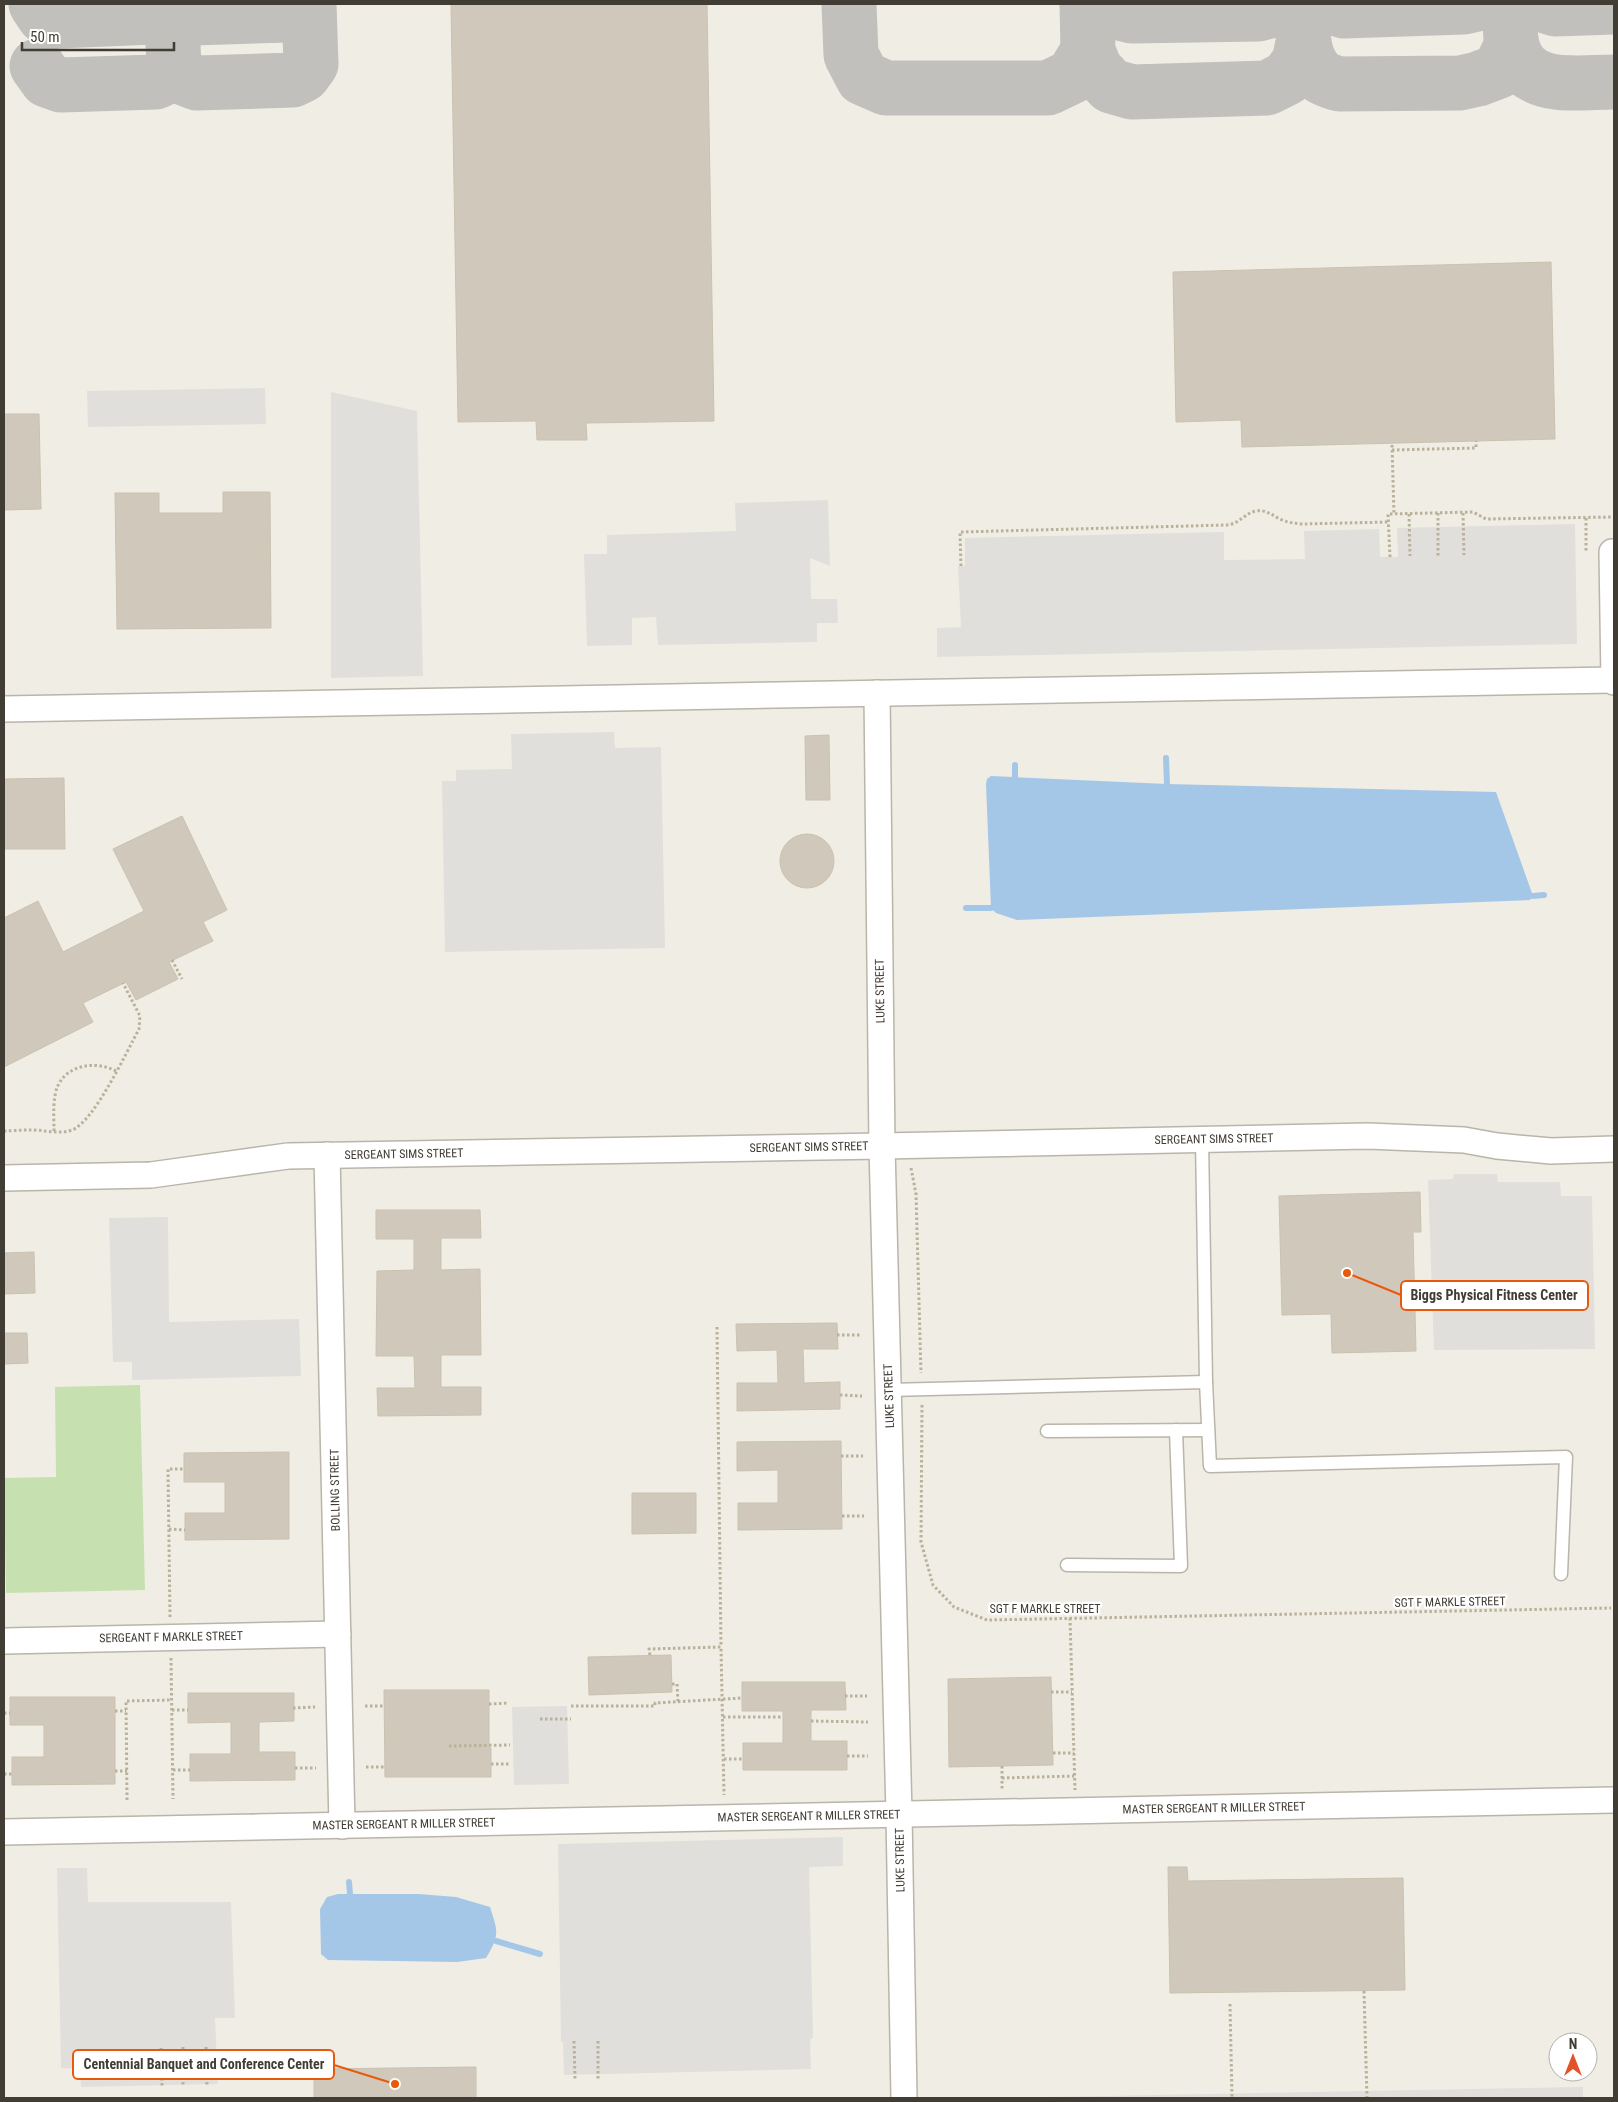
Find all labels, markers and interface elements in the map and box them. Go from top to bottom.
scale bar [22,20,175,52]
text: 50 m [30,28,60,46]
street label: LUKE STREET [872,959,888,1023]
street label: SERGEANT SIMS STREET [1154,1131,1274,1147]
street label: SERGEANT SIMS STREET [749,1139,869,1155]
street label: SERGEANT SIMS STREET [344,1146,464,1162]
callout: Biggs Physical Fitness Center [1401,1281,1588,1310]
text: Biggs Physical Fitness Center [1410,1287,1578,1303]
street label: LUKE STREET [881,1364,897,1428]
street label: BOLLING STREET [327,1449,343,1531]
street label: SGT F MARKLE STREET [1394,1594,1506,1610]
street label: SGT F MARKLE STREET [989,1602,1101,1616]
street label: SERGEANT F MARKLE STREET [99,1629,243,1645]
street label: MASTER SERGEANT R MILLER STREET [1122,1799,1306,1817]
street label: MASTER SERGEANT R MILLER STREET [717,1807,901,1825]
street label: MASTER SERGEANT R MILLER STREET [312,1815,496,1833]
street label: LUKE STREET [892,1828,908,1892]
north arrow [1548,2032,1598,2082]
text: N [1569,2036,1577,2052]
callout: Centennial Banquet and Conference Center [73,2050,334,2079]
text: Centennial Banquet and Conference Center [84,2056,325,2072]

